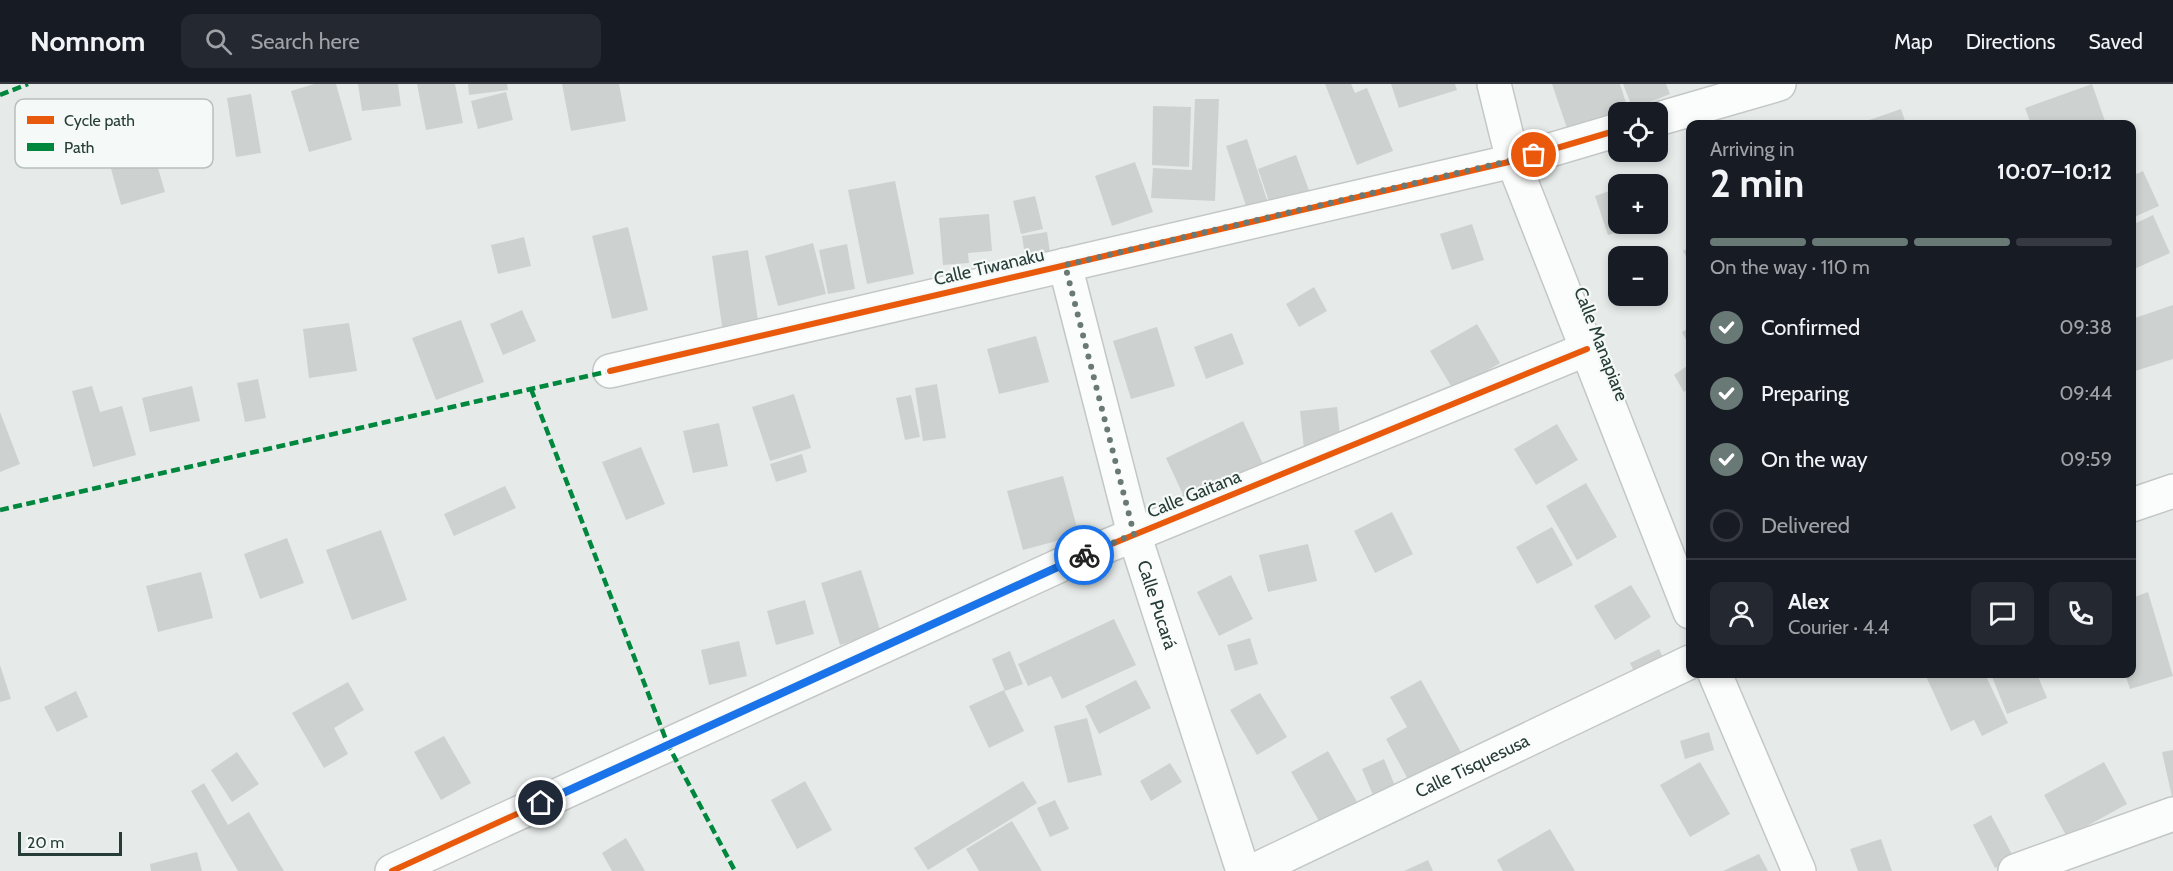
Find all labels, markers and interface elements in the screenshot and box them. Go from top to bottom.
search box [181,14,601,68]
text: Nomnom [30,24,145,58]
icon: search [202,25,235,58]
text: Search here [250,28,360,55]
text: Map [1894,29,1933,54]
text: Directions [1966,29,2055,54]
text: Saved [2088,29,2143,54]
legend [15,99,213,168]
map controls [1608,102,1668,306]
button: locate [1608,102,1668,162]
text: Cycle path [64,111,135,130]
pin [1508,129,1559,180]
text: Arriving in [1710,137,1794,161]
text: Path [64,138,95,157]
icon: bag [1517,138,1550,171]
text: 10:07–10:12 [1997,158,2112,185]
text: 2 min [1710,159,1804,207]
button: + [1608,174,1668,234]
street label: Calle Tiwanaku [932,244,1046,290]
button: − [1608,246,1668,306]
text: On the way · 110 m [1710,255,1870,279]
street label: Calle Manapiare [1569,284,1633,404]
icon: check [1710,311,1743,344]
text: Confirmed [1761,314,1860,341]
text: 09:38 [2060,315,2112,339]
icon: check [1710,377,1743,410]
text: Preparing [1761,380,1849,407]
text: 09:44 [2059,381,2112,405]
icon: check [1710,443,1743,476]
text: On the way [1761,446,1868,473]
text: 09:59 [2060,447,2112,471]
street label: Calle Gaitana [1144,465,1245,523]
text: Delivered [1761,512,1850,539]
courier [1054,525,1114,585]
icon: bike [1068,539,1101,572]
street label: Calle Pucará [1132,557,1182,652]
button: person [1710,582,1773,645]
button: chat [1971,582,2034,645]
button: phone [2049,582,2112,645]
text: Alex [1788,588,1829,615]
text: Courier · 4.4 [1788,615,1889,639]
street label: Calle Tisquesusa [1412,729,1533,803]
pin [515,777,566,828]
icon: home [524,786,557,819]
scale bar [18,829,122,856]
text: 20 m [27,833,64,852]

